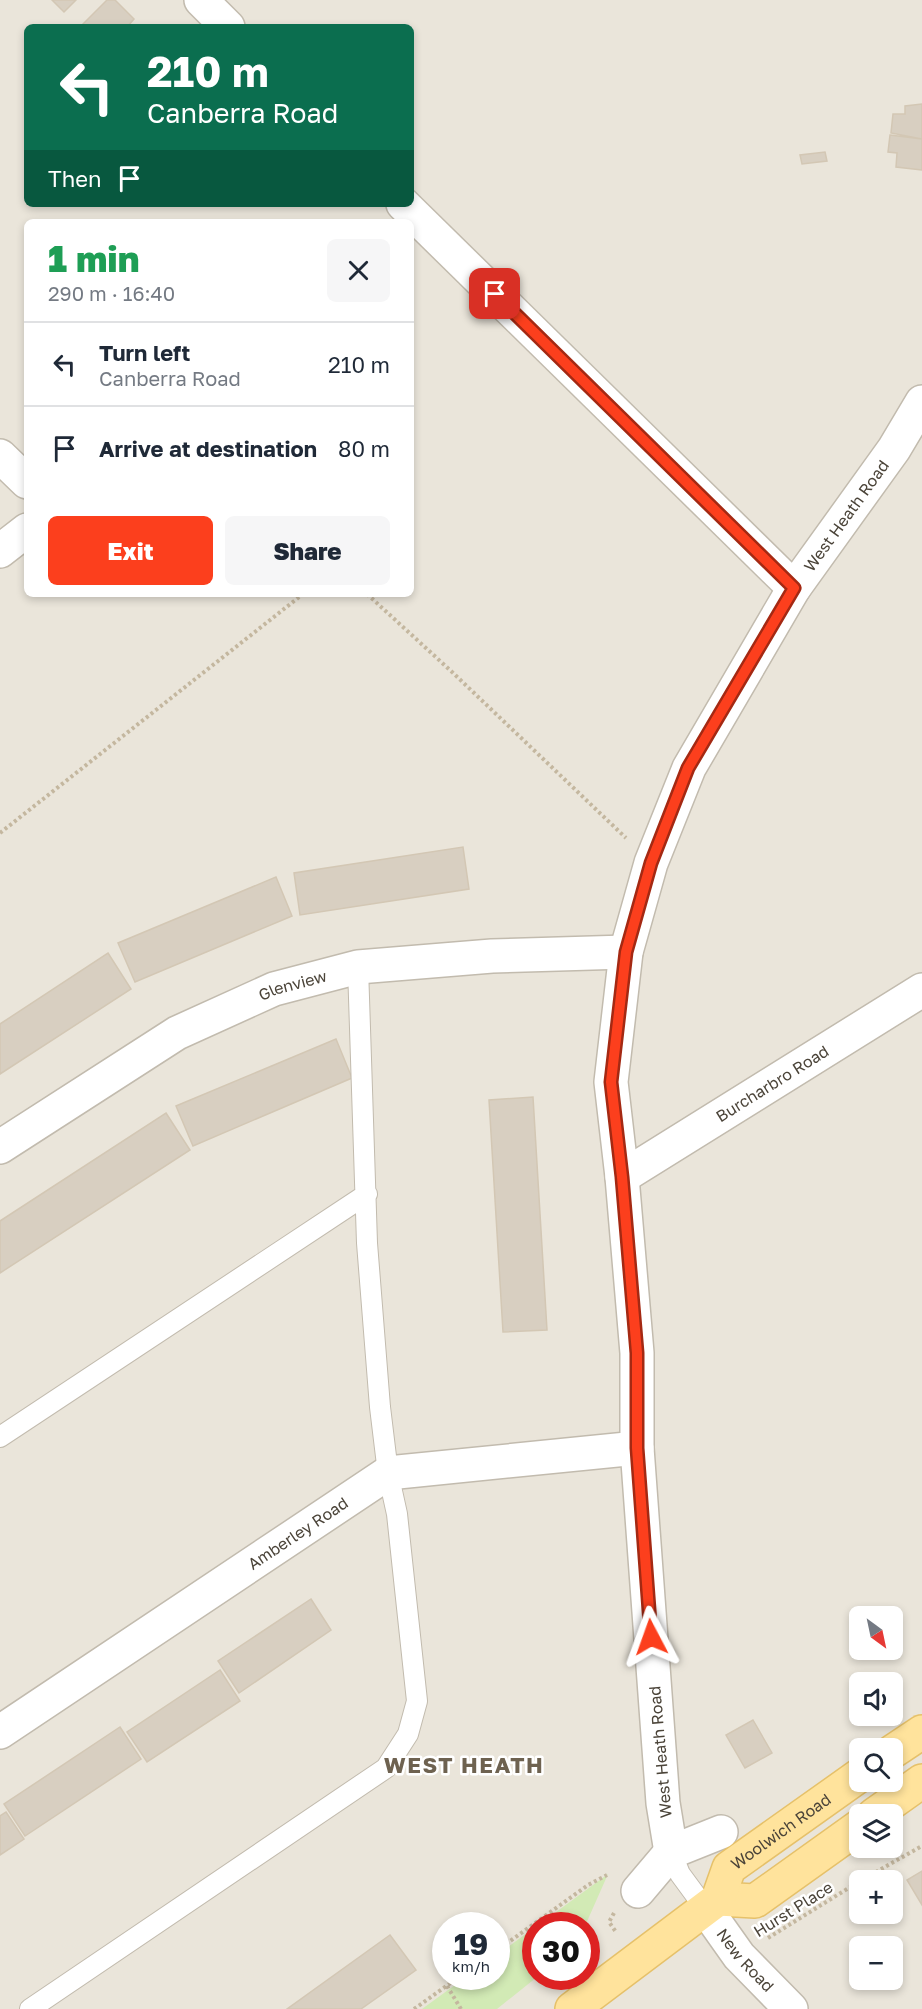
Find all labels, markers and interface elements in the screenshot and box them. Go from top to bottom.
text: 210 m [147,46,269,96]
icon: left [48,48,126,126]
text: Canberra Road [147,97,338,129]
icon: arrive [113,162,146,195]
text: Then [48,165,101,192]
text: 1 min [48,237,139,280]
button: close [327,239,390,302]
pin [469,268,520,319]
icon: arrive [478,277,511,310]
text: 290 m · 16:40 [48,281,175,305]
text: Turn left [99,339,190,366]
icon: left [48,348,81,381]
text: 210 m [328,351,390,378]
text: Canberra Road [99,366,241,390]
icon: arrive [48,432,81,465]
text: Arrive at destination [99,435,317,462]
text: 80 m [338,435,390,462]
street label: West Heath Road [799,456,893,575]
button: Exit [48,516,213,585]
button: Share [225,516,390,585]
street label: Glenview [255,966,329,1005]
street label: Burcharbro Road [712,1041,832,1126]
street label: Amberley Road [244,1493,352,1574]
position arrow [619,1605,683,1669]
north arrow [849,1606,903,1660]
map controls [849,1606,903,1990]
button: sound [849,1672,903,1726]
street label: West Heath Road [644,1685,676,1819]
button: search [849,1738,903,1792]
district label: WEST HEATH [384,1751,544,1778]
street label: Woolwich Road [727,1789,835,1874]
button: layers [849,1804,903,1858]
button: + [849,1870,903,1924]
street label: Hurst Place [750,1877,836,1941]
speed limit sign: 30 [522,1912,600,1990]
street label: New Road [713,1924,778,1996]
text: 19 [454,1926,488,1962]
button: − [849,1936,903,1990]
text: km/h [452,1957,490,1975]

